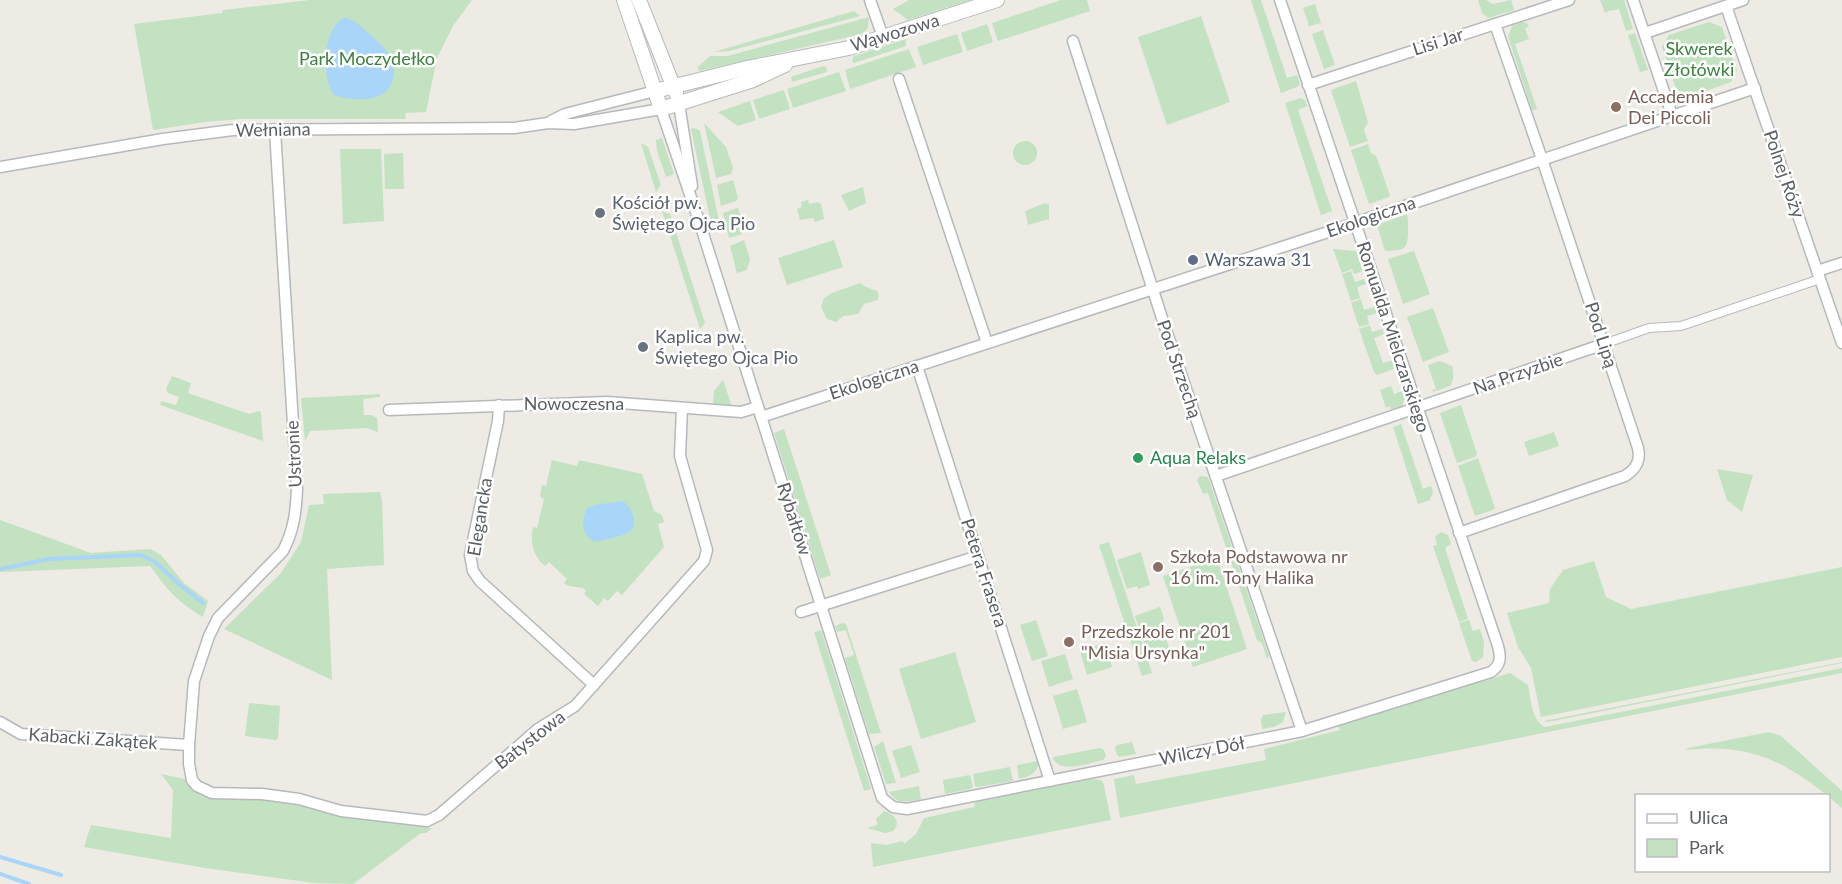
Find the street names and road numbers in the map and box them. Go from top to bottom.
street label: Wąwozowa [848,8,942,56]
street label: Lisi Jar [1409,22,1466,60]
street label: Wełniana [235,117,311,141]
street label: Polnej Róży [1760,127,1810,221]
street label: Ekologiczna [1323,191,1418,242]
street label: Romualda Mielczarskiego [1353,238,1435,435]
street label: Pod Lipą [1581,299,1623,370]
street label: Pod Strzechą [1153,317,1207,421]
street label: Na Przyzbie [1470,347,1566,399]
street label: Ekologiczna [826,354,921,404]
street label: Nowoczesna [524,392,624,414]
street label: Ustronie [280,420,306,488]
street label: Elegancka [462,476,496,558]
street label: Rybałtów [773,479,817,558]
street label: Petera Frasera [957,516,1013,630]
street label: Batystowa [490,705,569,773]
street label: Kabacki Zakątek [28,723,159,754]
street label: Wilczy Dół [1157,731,1247,769]

